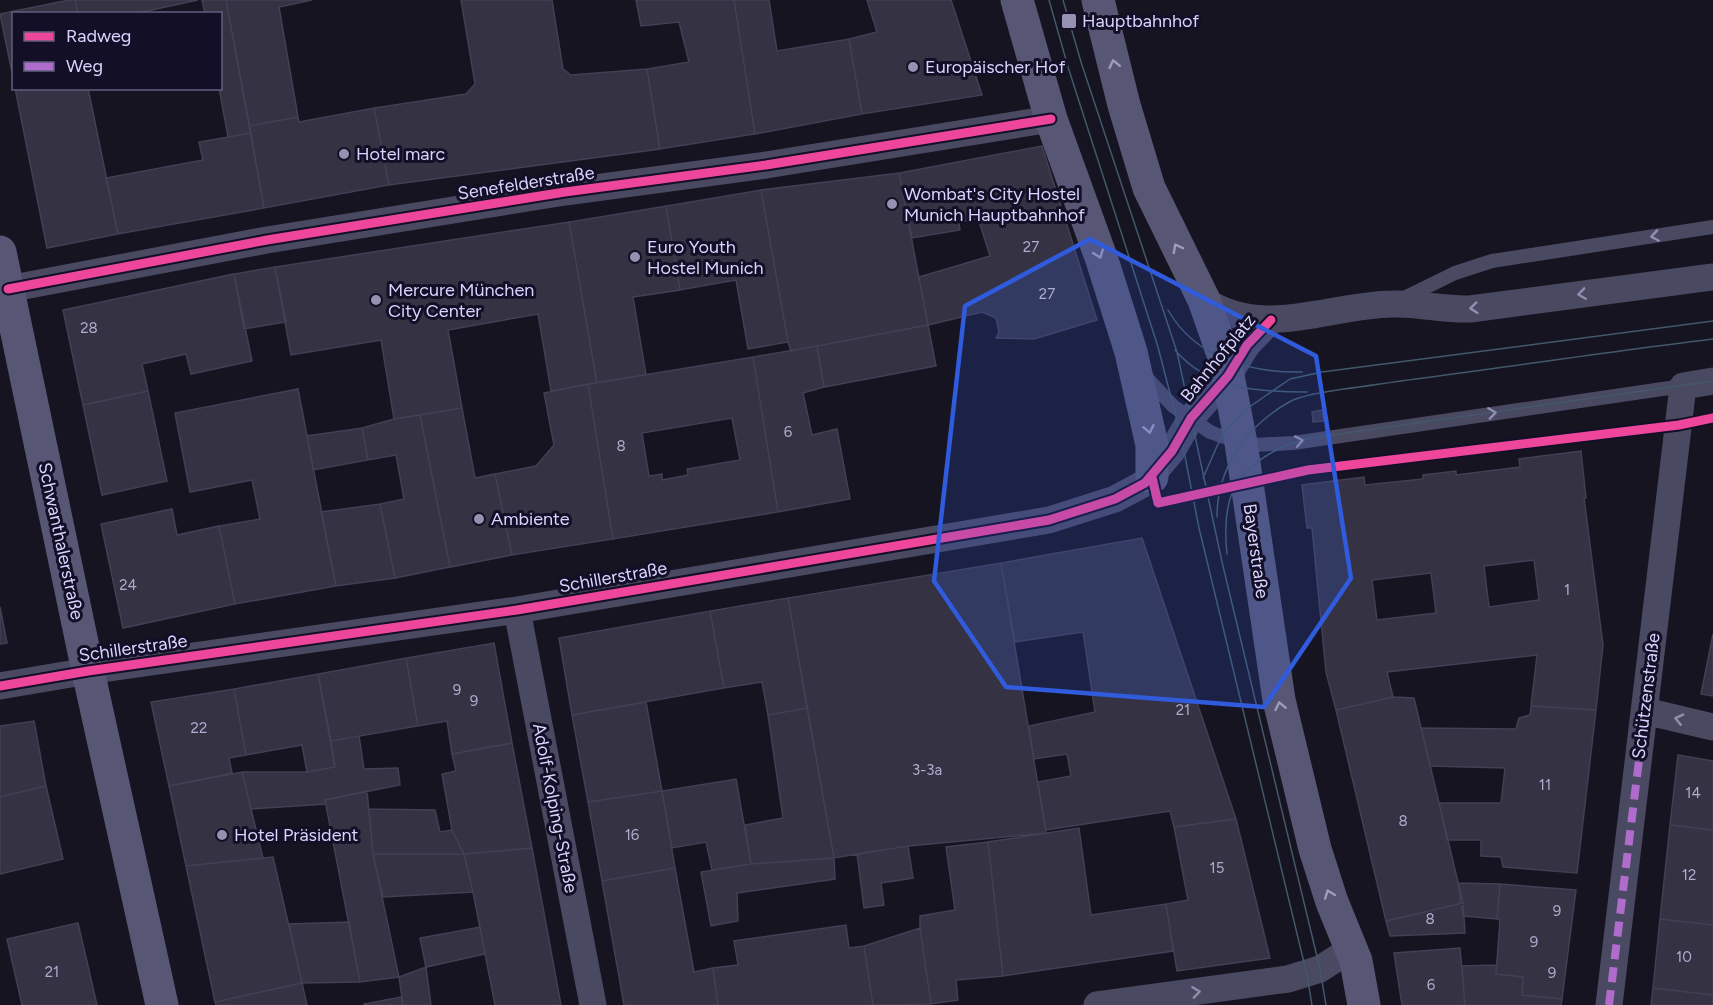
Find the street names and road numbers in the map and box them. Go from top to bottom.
street label: Senefelderstraße [456,161,596,205]
street label: Bahnhofplatz [1176,309,1260,406]
street label: Schwanthalerstraße [34,460,88,622]
street label: Bayerstraße [1238,502,1274,600]
street label: Schillerstraße [557,557,669,597]
street label: Schillerstraße [77,629,189,666]
street label: Schützenstraße [1627,632,1665,760]
street label: Adolf-Kolping-Straße [528,721,582,895]

